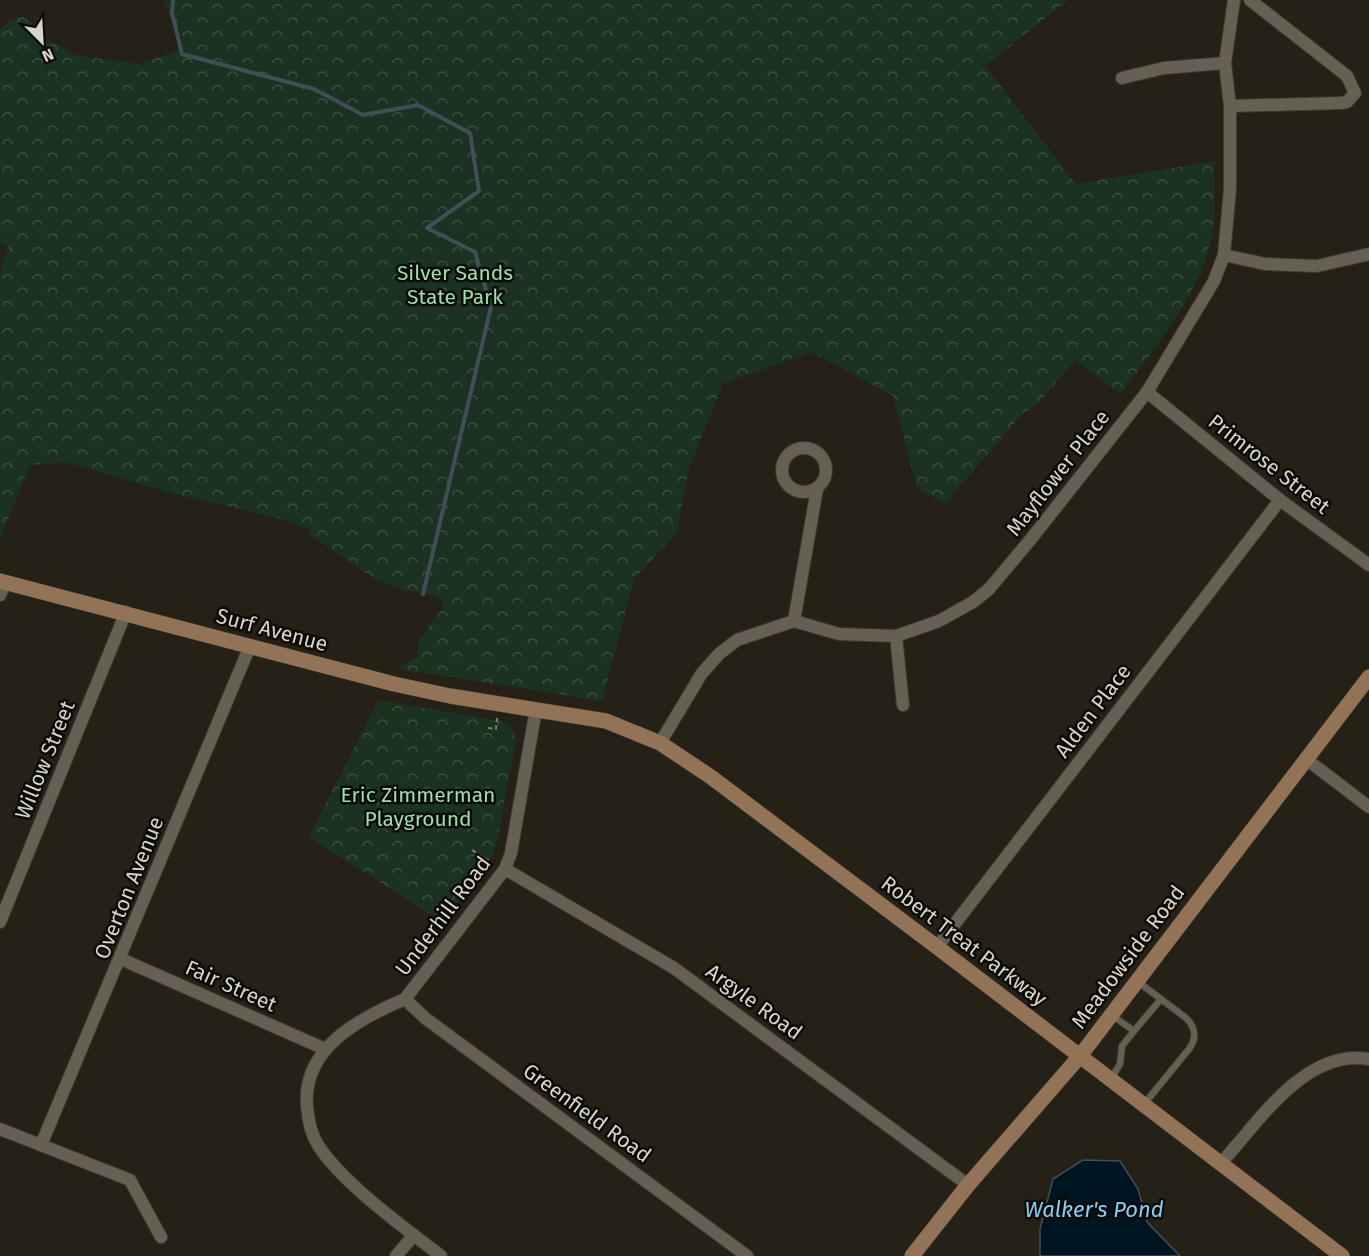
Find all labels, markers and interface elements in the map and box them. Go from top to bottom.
north arrow [12,12,72,72]
text: N [39,44,57,66]
park label: Silver Sands State Park [397,260,513,310]
street label: Mayflower Place [1001,405,1115,541]
street label: Primrose Street [1203,408,1335,520]
street label: Surf Avenue [214,603,330,657]
street label: Alden Place [1049,659,1137,763]
street label: Willow Street [9,697,81,823]
park label: Eric Zimmerman Playground [341,782,495,832]
street label: Overton Avenue [89,813,169,963]
street label: Underhill Road [390,851,496,981]
street label: Robert Treat Parkway [876,870,1053,1012]
street label: Meadowside Road [1066,880,1190,1034]
street label: Fair Street [181,954,281,1018]
street label: Argyle Road [701,958,807,1046]
street label: Greenfield Road [518,1058,656,1168]
water label: Walker's Pond [1024,1196,1164,1223]

